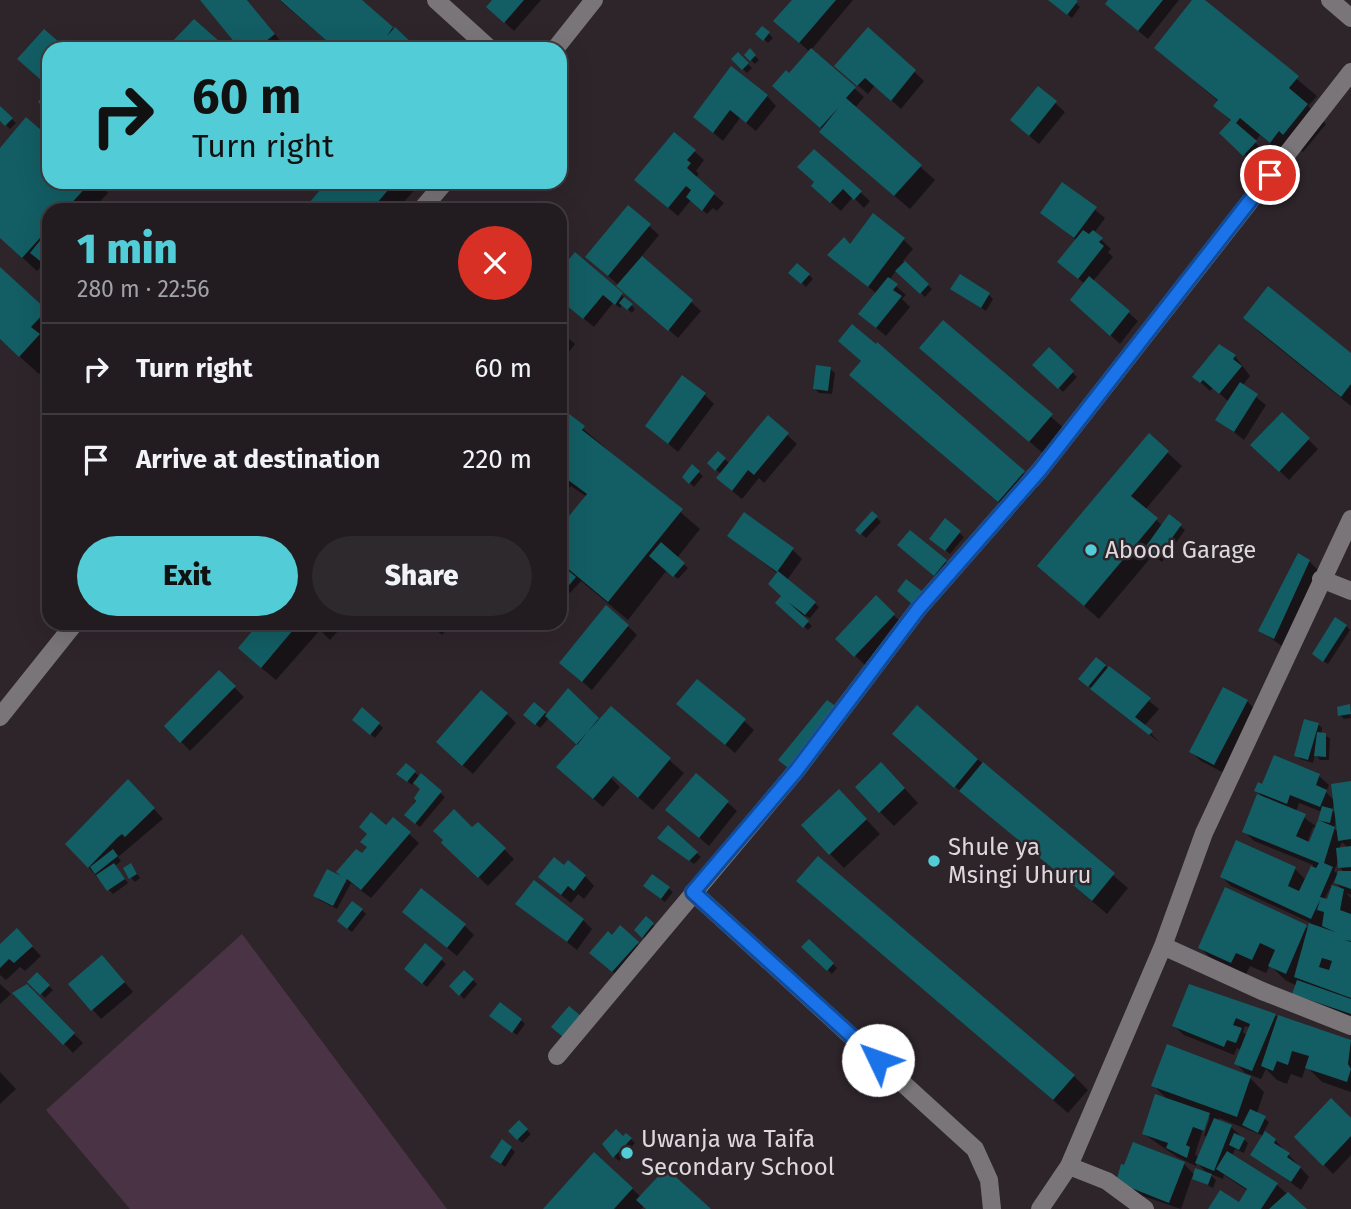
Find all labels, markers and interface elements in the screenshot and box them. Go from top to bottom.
text: 60 m [192,67,301,126]
icon: right [77,70,168,161]
text: Turn right [192,127,334,165]
pin [1240,145,1300,205]
icon: arrive [1251,156,1289,194]
text: 1 min [77,224,178,274]
button: close [458,226,532,300]
text: 280 m · 22:56 [77,275,210,303]
icon: right [77,350,115,388]
text: Turn right [136,353,253,384]
text: 60 m [474,353,532,384]
icon: arrive [77,441,115,479]
text: Arrive at destination [136,444,380,475]
text: 220 m [463,444,532,475]
button: Exit [77,536,298,616]
button: Share [312,536,532,616]
place label: Abood Garage [1105,536,1256,564]
marker: Abood Garage [1083,542,1099,558]
place label: Shule ya Msingi Uhuru [948,833,1091,889]
marker: Shule ya Msingi Uhuru [926,853,942,869]
position arrow [841,1023,915,1097]
place label: Uwanja wa Taifa Secondary School [641,1125,835,1181]
marker: Uwanja wa Taifa Secondary School [619,1145,635,1161]

